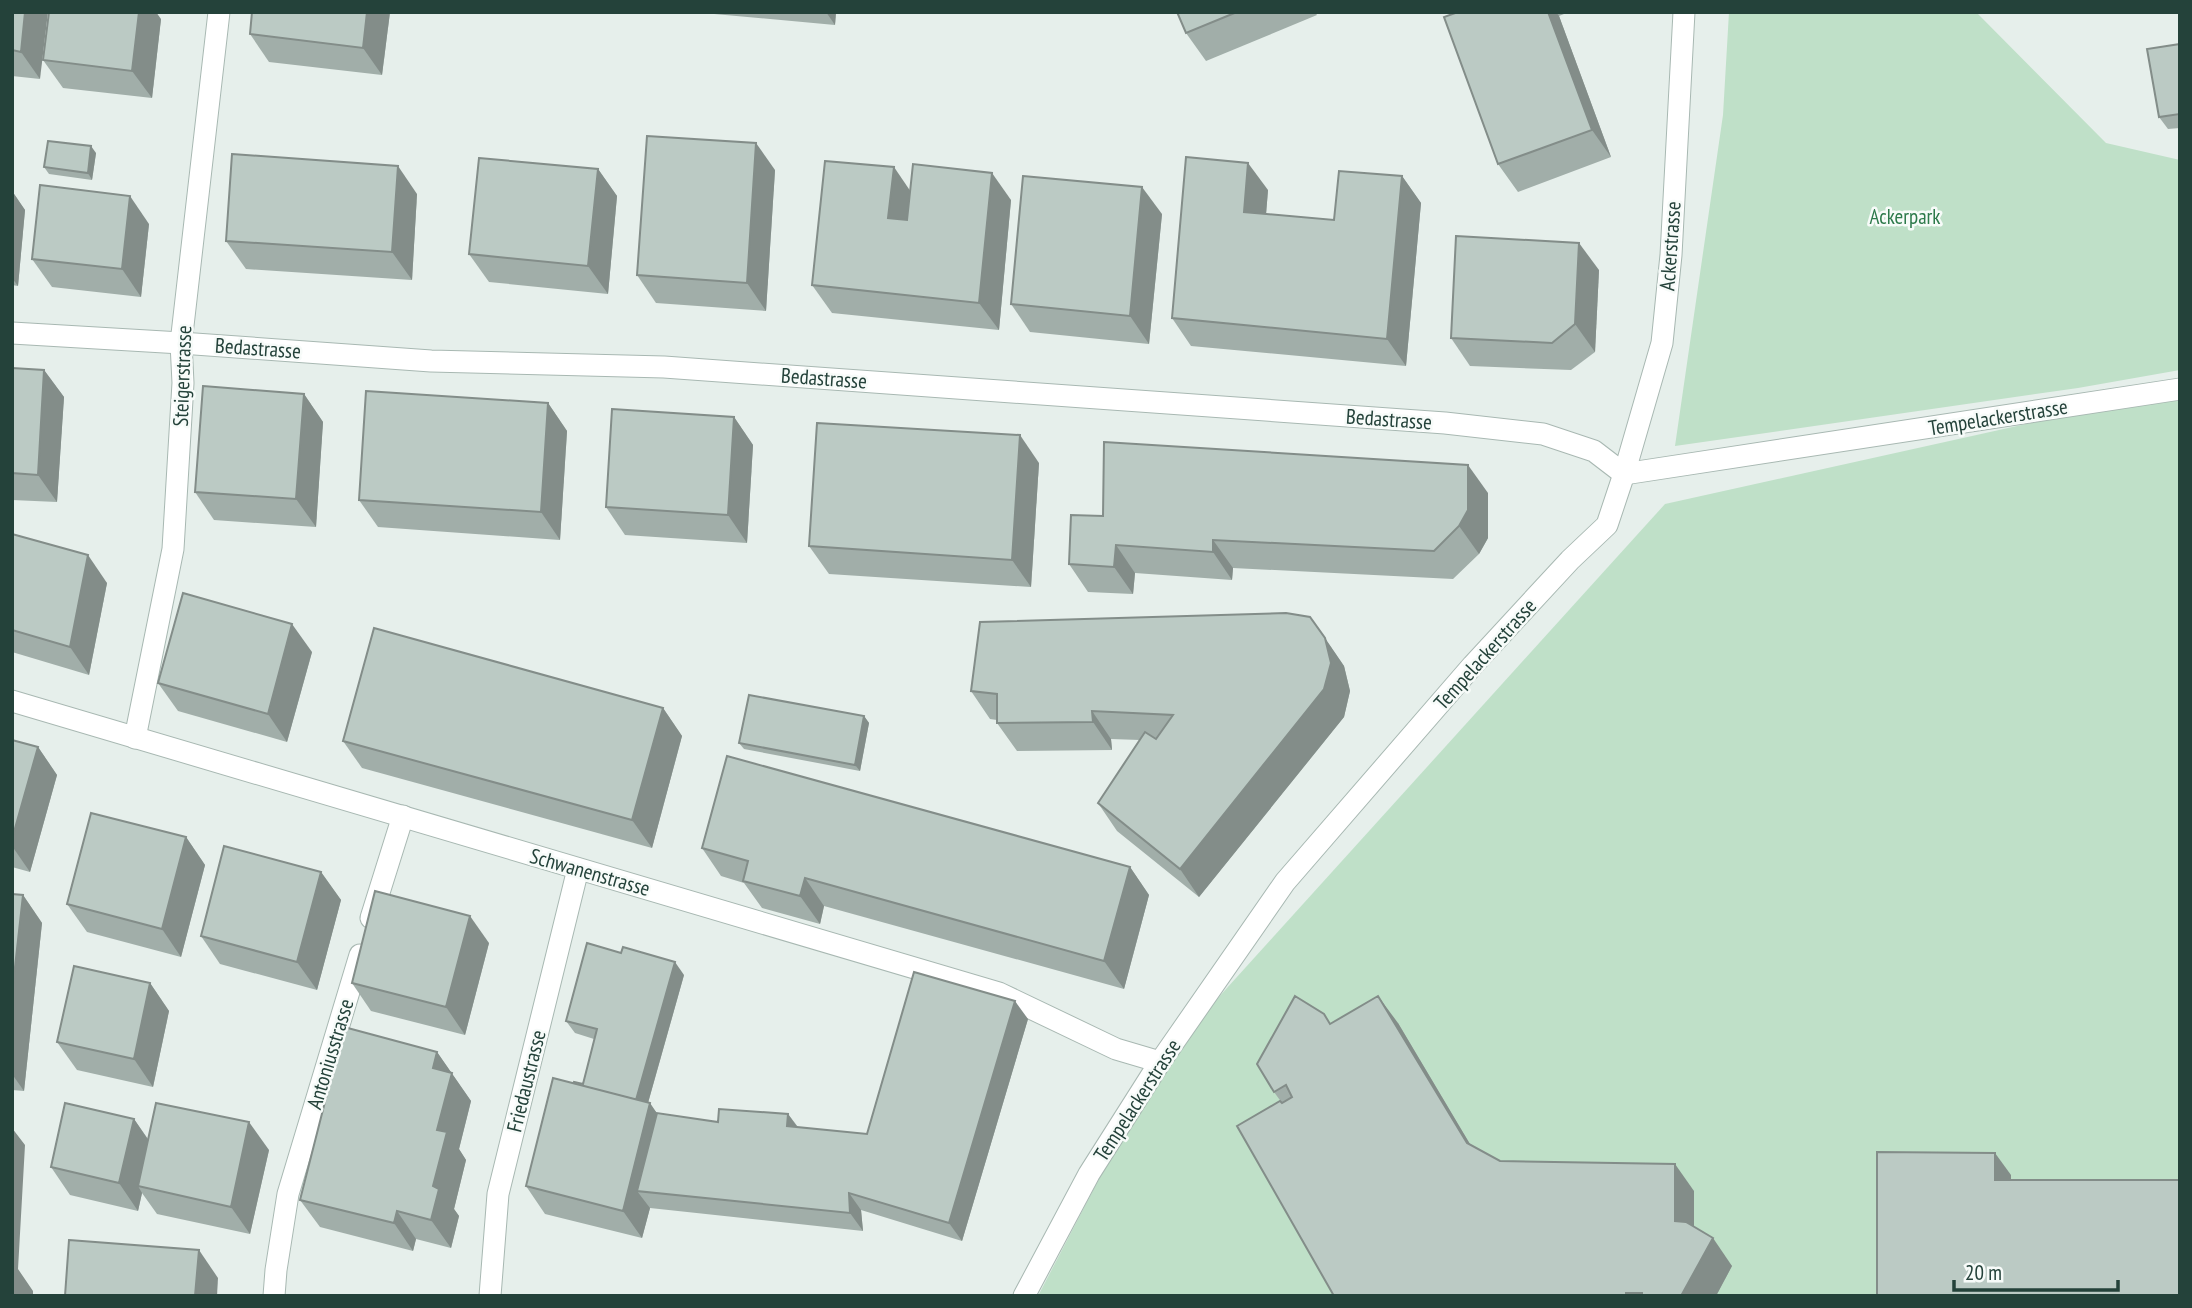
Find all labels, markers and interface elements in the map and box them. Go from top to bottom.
street label: Ackerstrasse [1653,200,1687,292]
park label: Ackerpark [1870,203,1940,230]
street label: Steigerstrasse [167,325,197,427]
street label: Bedastrasse [214,332,302,364]
street label: Bedastrasse [780,362,868,394]
street label: Tempelackerstrasse [1927,393,2069,441]
street label: Bedastrasse [1345,403,1433,435]
street label: Tempelackerstrasse [1428,593,1542,715]
street label: Schwanenstrasse [527,842,653,902]
street label: Antoniusstrasse [300,996,360,1112]
street label: Friedaustrasse [500,1027,552,1135]
street label: Tempelackerstrasse [1087,1034,1187,1166]
scale bar [1954,1248,2118,1292]
text: 20 m [1965,1259,2002,1286]

